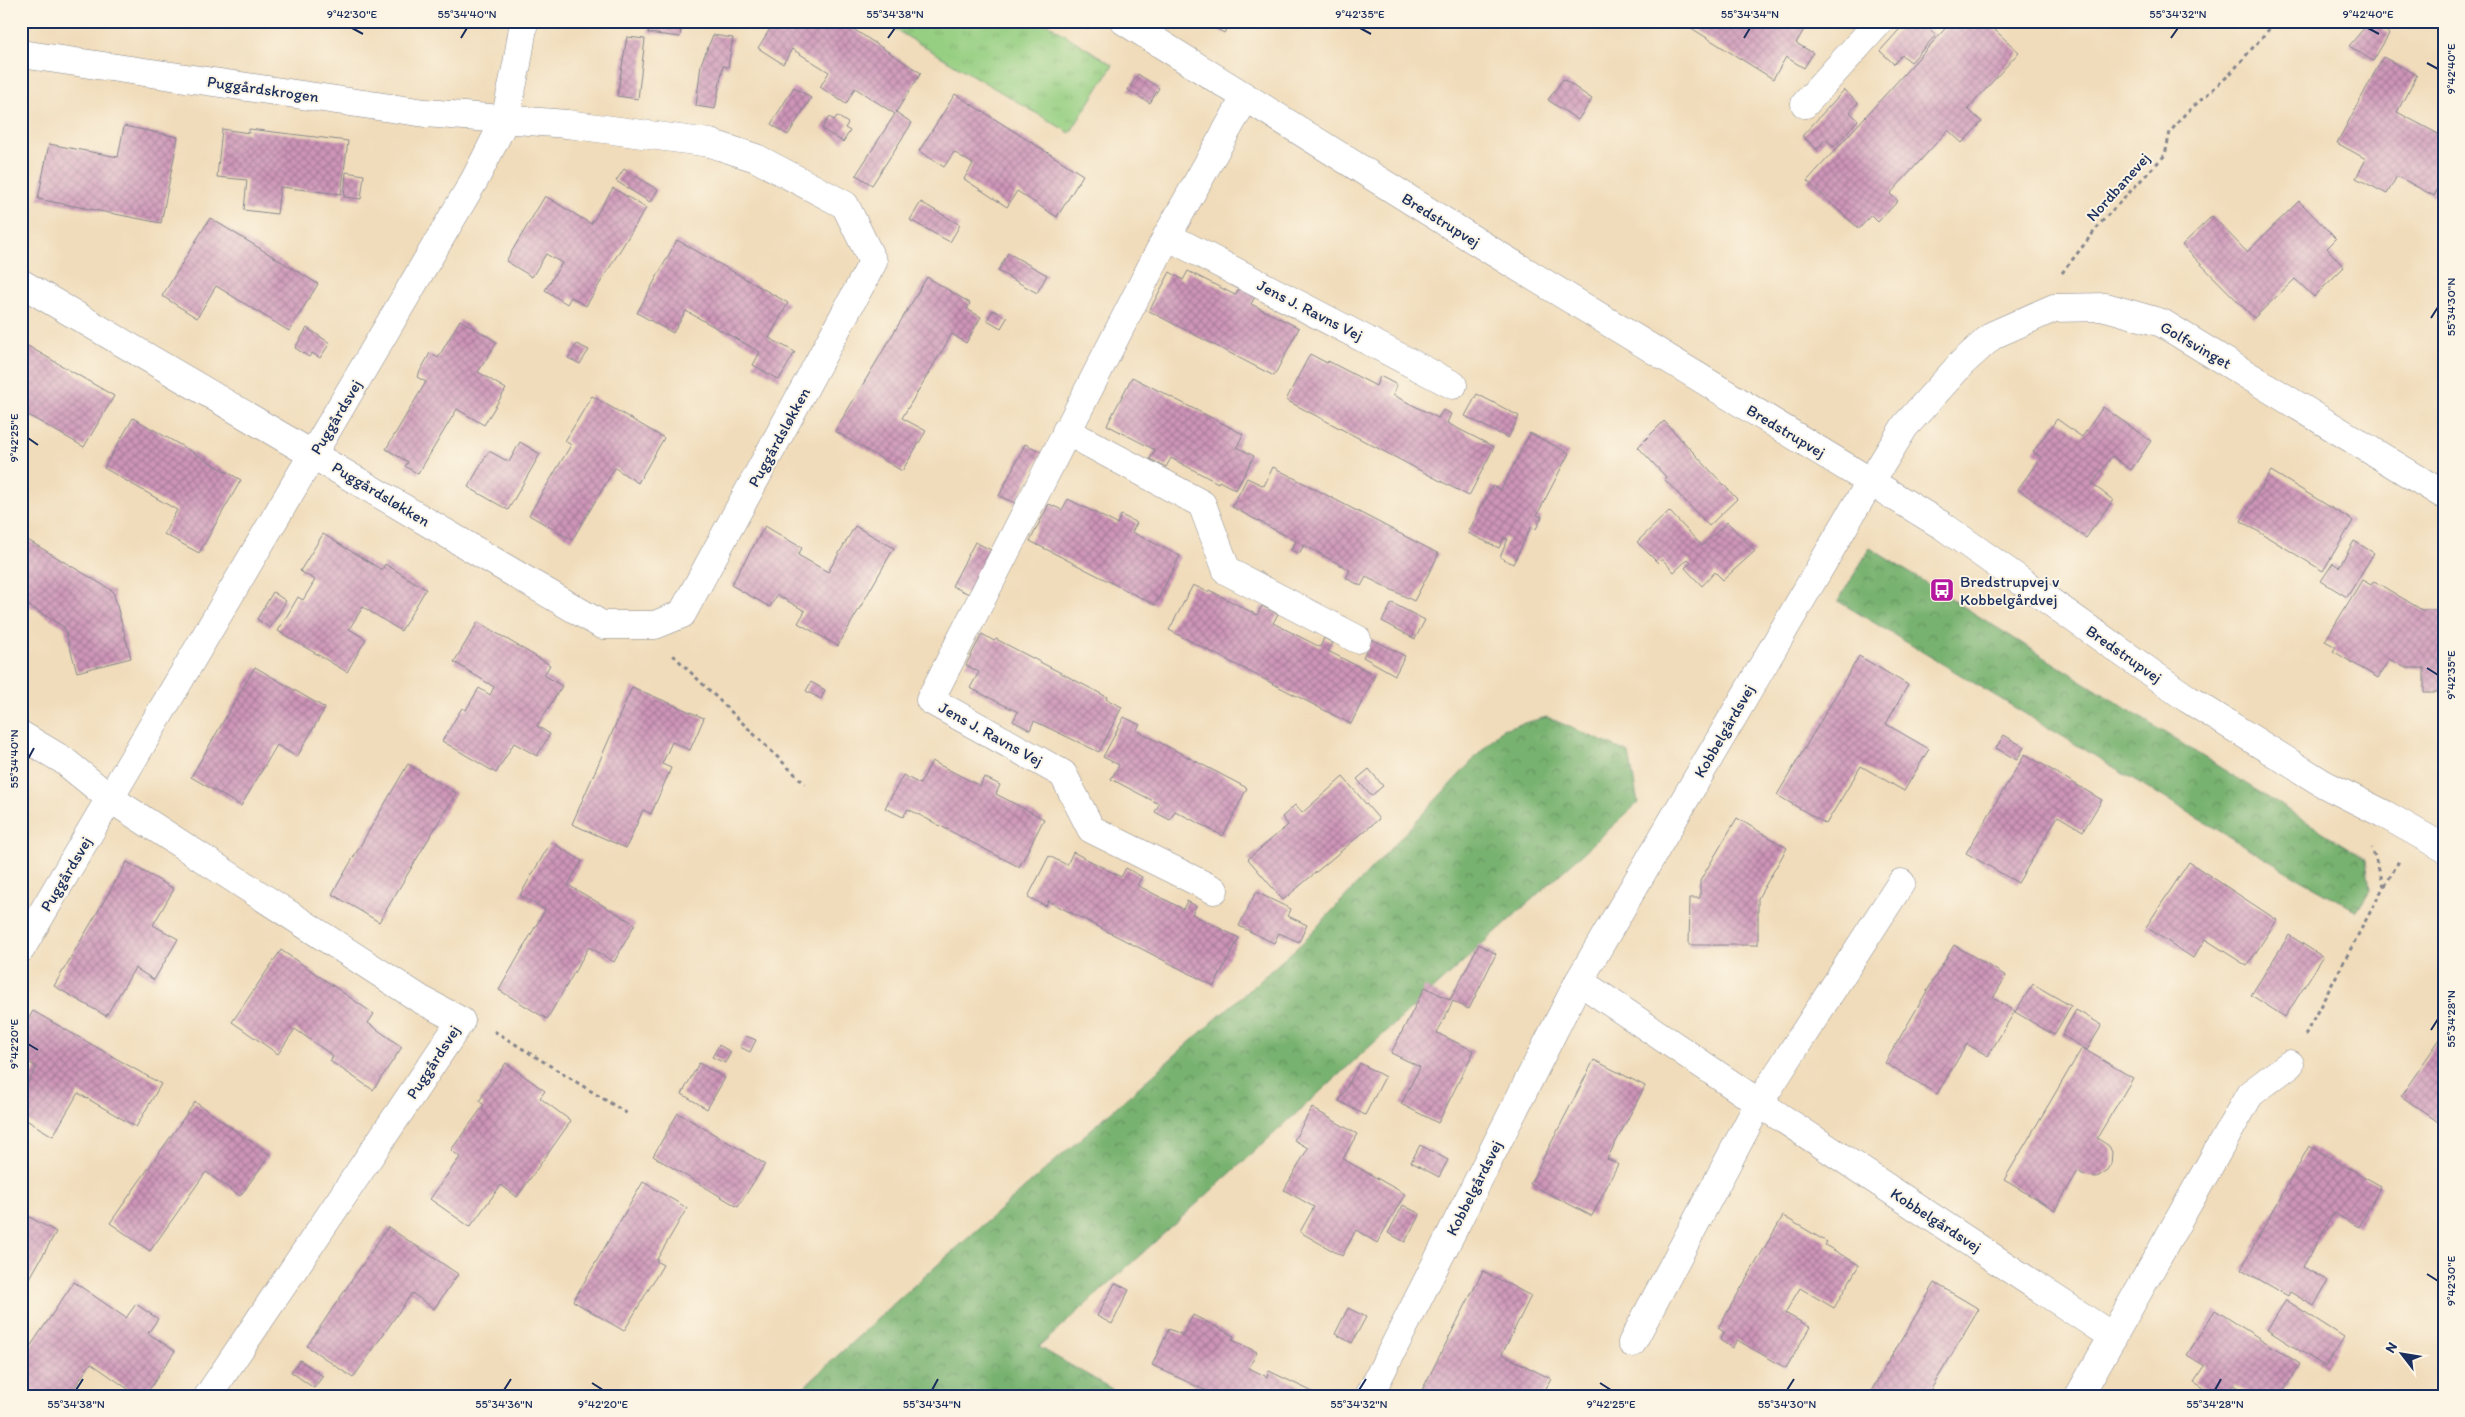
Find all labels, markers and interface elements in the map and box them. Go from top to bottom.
text: 9°42'30"E [327,7,378,21]
text: 55°34'40"N [437,7,497,21]
text: 55°34'38"N [866,7,924,21]
text: 9°42'35"E [1335,7,1385,21]
text: 55°34'34"N [1721,7,1779,21]
text: 55°34'32"N [2149,7,2207,21]
text: 9°42'40"E [2342,7,2394,21]
text: 9°42'40"E [2444,43,2458,95]
street label: Puggårdskrogen [206,72,320,106]
street label: Nordbanevej [2082,149,2154,225]
street label: Bredstrupvej [1398,189,1484,251]
street label: Jens J. Ravns Vej [1254,275,1366,345]
text: 55°34'30"N [2444,278,2458,336]
street label: Golfsvinget [2157,317,2235,373]
street label: Puggårdsvej [306,376,366,458]
street label: Puggårdsløkken [744,384,814,490]
street label: Bredstrupvej [1743,400,1829,462]
text: 9°42'25"E [7,413,21,463]
street label: Puggårdsløkken [329,457,433,531]
place label: Bredstrupvej v Kobbelgårdvej [1960,572,2060,609]
bus stop icon: Bredstrupvej v Kobbelgårdvej [1929,577,1955,603]
street label: Bredstrupvej [2082,621,2166,687]
text: 9°42'35"E [2444,650,2458,700]
street label: Kobbelgårdsvej [1690,681,1758,781]
street label: Jens J. Ravns Vej [936,698,1046,770]
text: 55°34'40"N [7,729,21,789]
street label: Puggårdsvej [36,833,96,915]
text: 55°34'28"N [2444,990,2458,1048]
text: 9°42'20"E [7,1018,21,1069]
street label: Puggårdsvej [402,1022,464,1102]
street label: Kobbelgårdsvej [1442,1137,1506,1239]
street label: Kobbelgårdsvej [1887,1184,1985,1256]
text: 9°42'30"E [2444,1255,2458,1306]
north arrow [2378,1330,2428,1380]
text: N [2382,1339,2401,1356]
text: 55°34'38"N [47,1397,105,1411]
text: 55°34'36"N [475,1397,533,1411]
text: 9°42'20"E [578,1397,629,1411]
text: 55°34'34"N [903,1397,961,1411]
text: 55°34'32"N [1330,1397,1388,1411]
text: 9°42'25"E [1586,1397,1636,1411]
text: 55°34'30"N [1758,1397,1816,1411]
text: 55°34'28"N [2186,1397,2244,1411]

